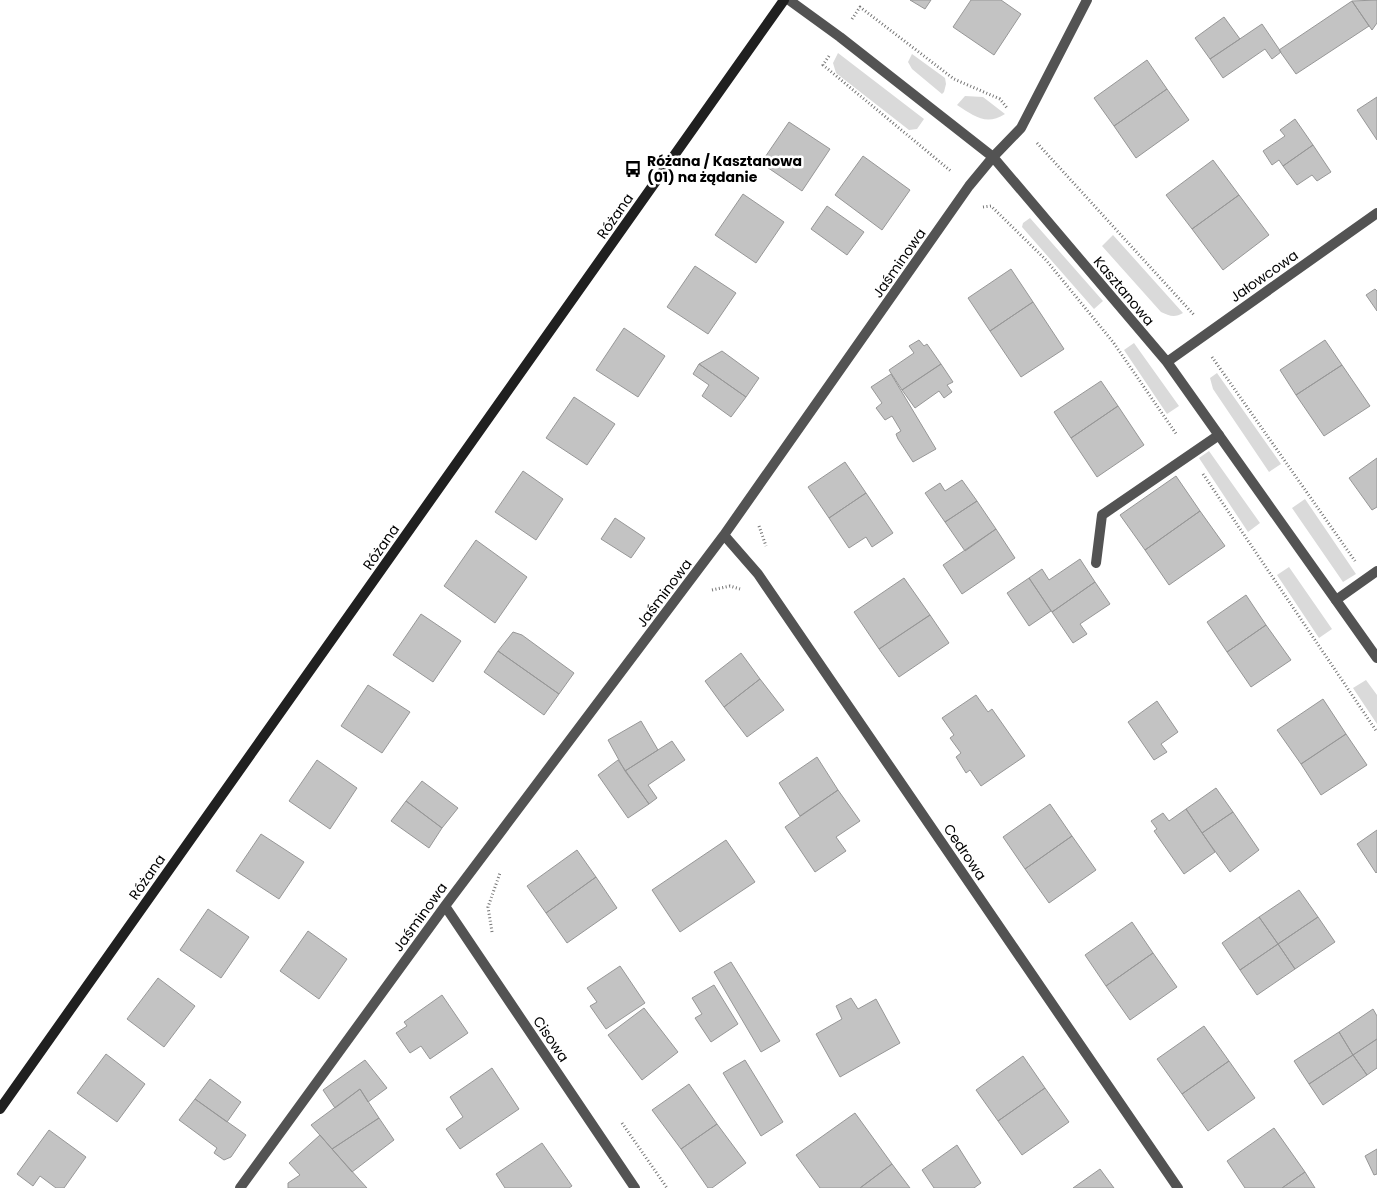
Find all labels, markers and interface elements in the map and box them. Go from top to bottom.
place label: Różana / Kasztanowa (01) na żądanie [647,151,802,187]
bus stop icon: Różana / Kasztanowa (01) na żądanie [623,159,643,179]
street label: Różana [592,189,638,243]
street label: Jaśminowa [868,224,930,302]
street label: Jałowcowa [1226,245,1302,307]
street label: Kasztanowa [1089,252,1159,330]
street label: Różana [358,520,404,574]
street label: Jaśminowa [632,555,696,631]
street label: Cedrowa [939,820,991,884]
street label: Różana [124,850,170,904]
street label: Jaśminowa [388,878,452,956]
street label: Cisowa [528,1012,574,1066]

